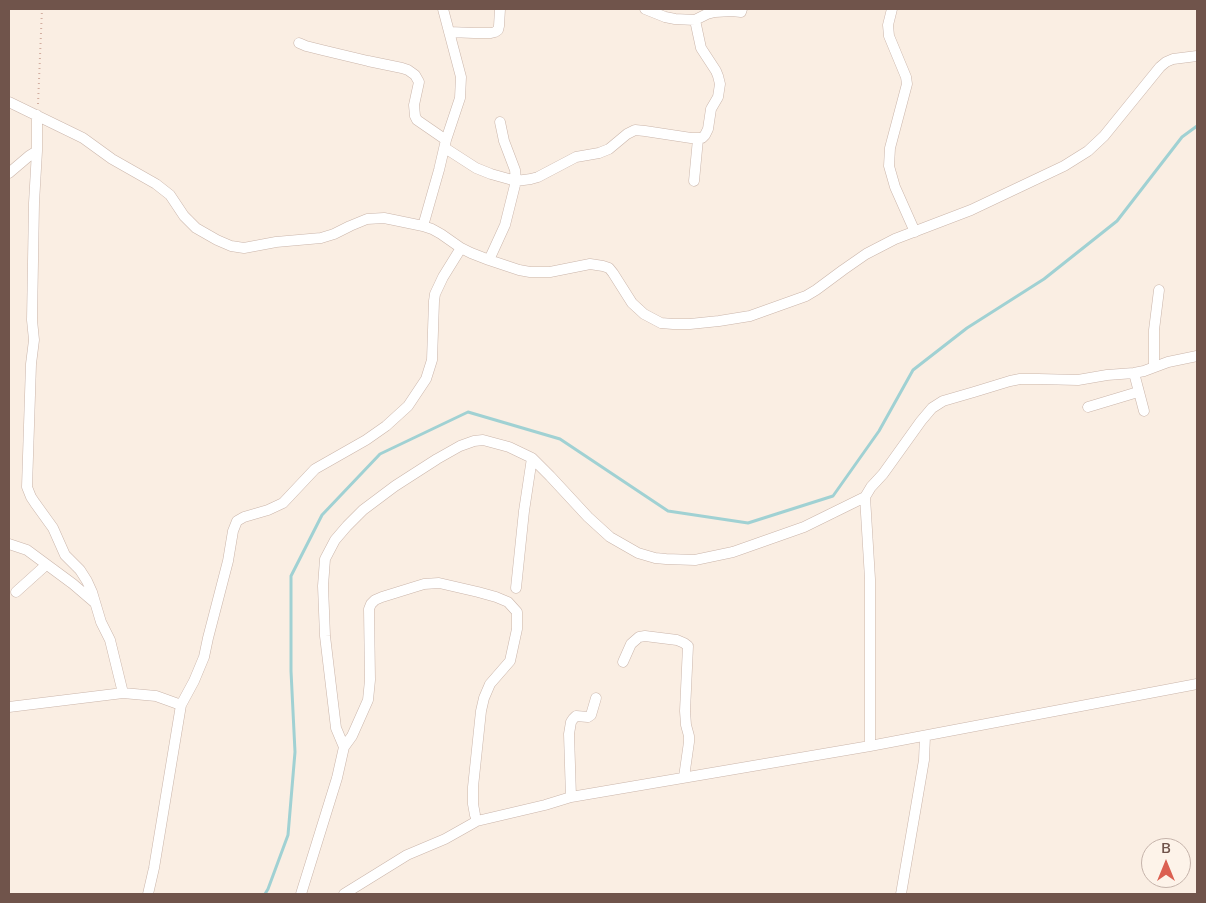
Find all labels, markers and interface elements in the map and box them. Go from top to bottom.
north arrow [1141,838,1191,888]
text: B [1161,839,1171,858]

